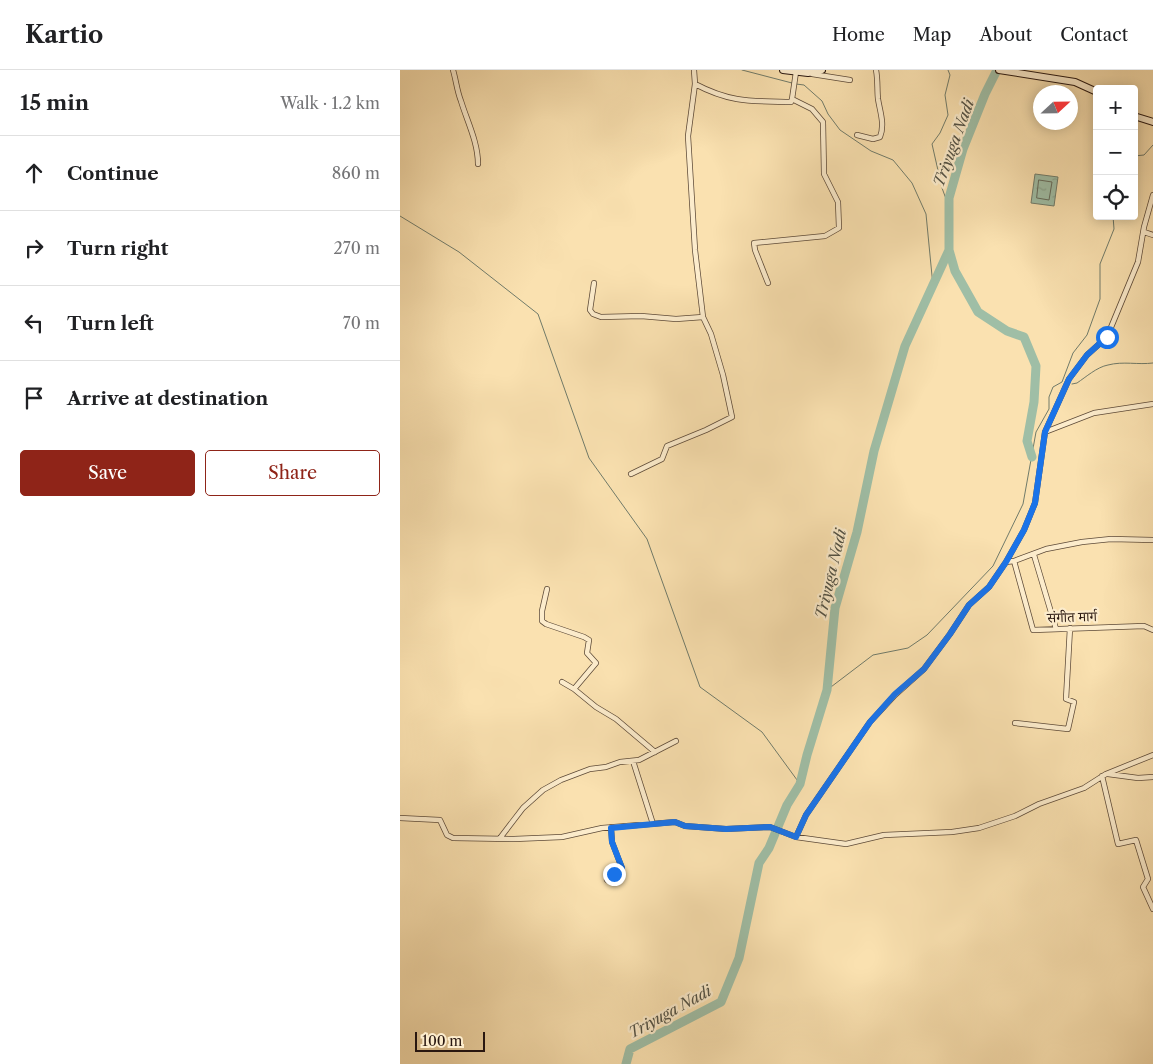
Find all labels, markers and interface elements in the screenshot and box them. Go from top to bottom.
text: Kartio [25,20,103,49]
text: Home [832,24,885,46]
text: Map [913,24,951,46]
text: About [979,24,1032,46]
text: Contact [1060,24,1128,46]
north arrow [1033,85,1078,130]
map controls [1093,85,1138,220]
button: + [1093,85,1138,130]
text: 15 min [20,90,89,115]
text: Walk · 1.2 km [280,93,380,113]
water label: Triyuga Nadi [929,95,979,189]
button: − [1093,130,1138,175]
icon: ahead [20,159,48,187]
text: Continue [67,162,159,185]
text: 860 m [332,163,380,183]
button: locate [1093,175,1138,220]
icon: right [20,234,48,262]
text: Turn right [67,237,168,260]
text: 270 m [334,238,380,258]
icon: left [20,309,48,337]
text: Turn left [67,312,154,335]
text: 70 m [343,313,380,333]
route start [1096,326,1119,349]
icon: arrive [20,384,48,412]
text: Arrive at destination [67,387,268,410]
button: Save [20,450,195,496]
button: Share [205,450,380,496]
water label: Triyuga Nadi [811,526,850,621]
street label: संगीत मार्ग [1046,607,1098,627]
route end [603,863,626,886]
water label: Triyuga Nadi [625,980,716,1042]
scale bar [415,1029,485,1052]
text: 100 m [422,1032,462,1050]

